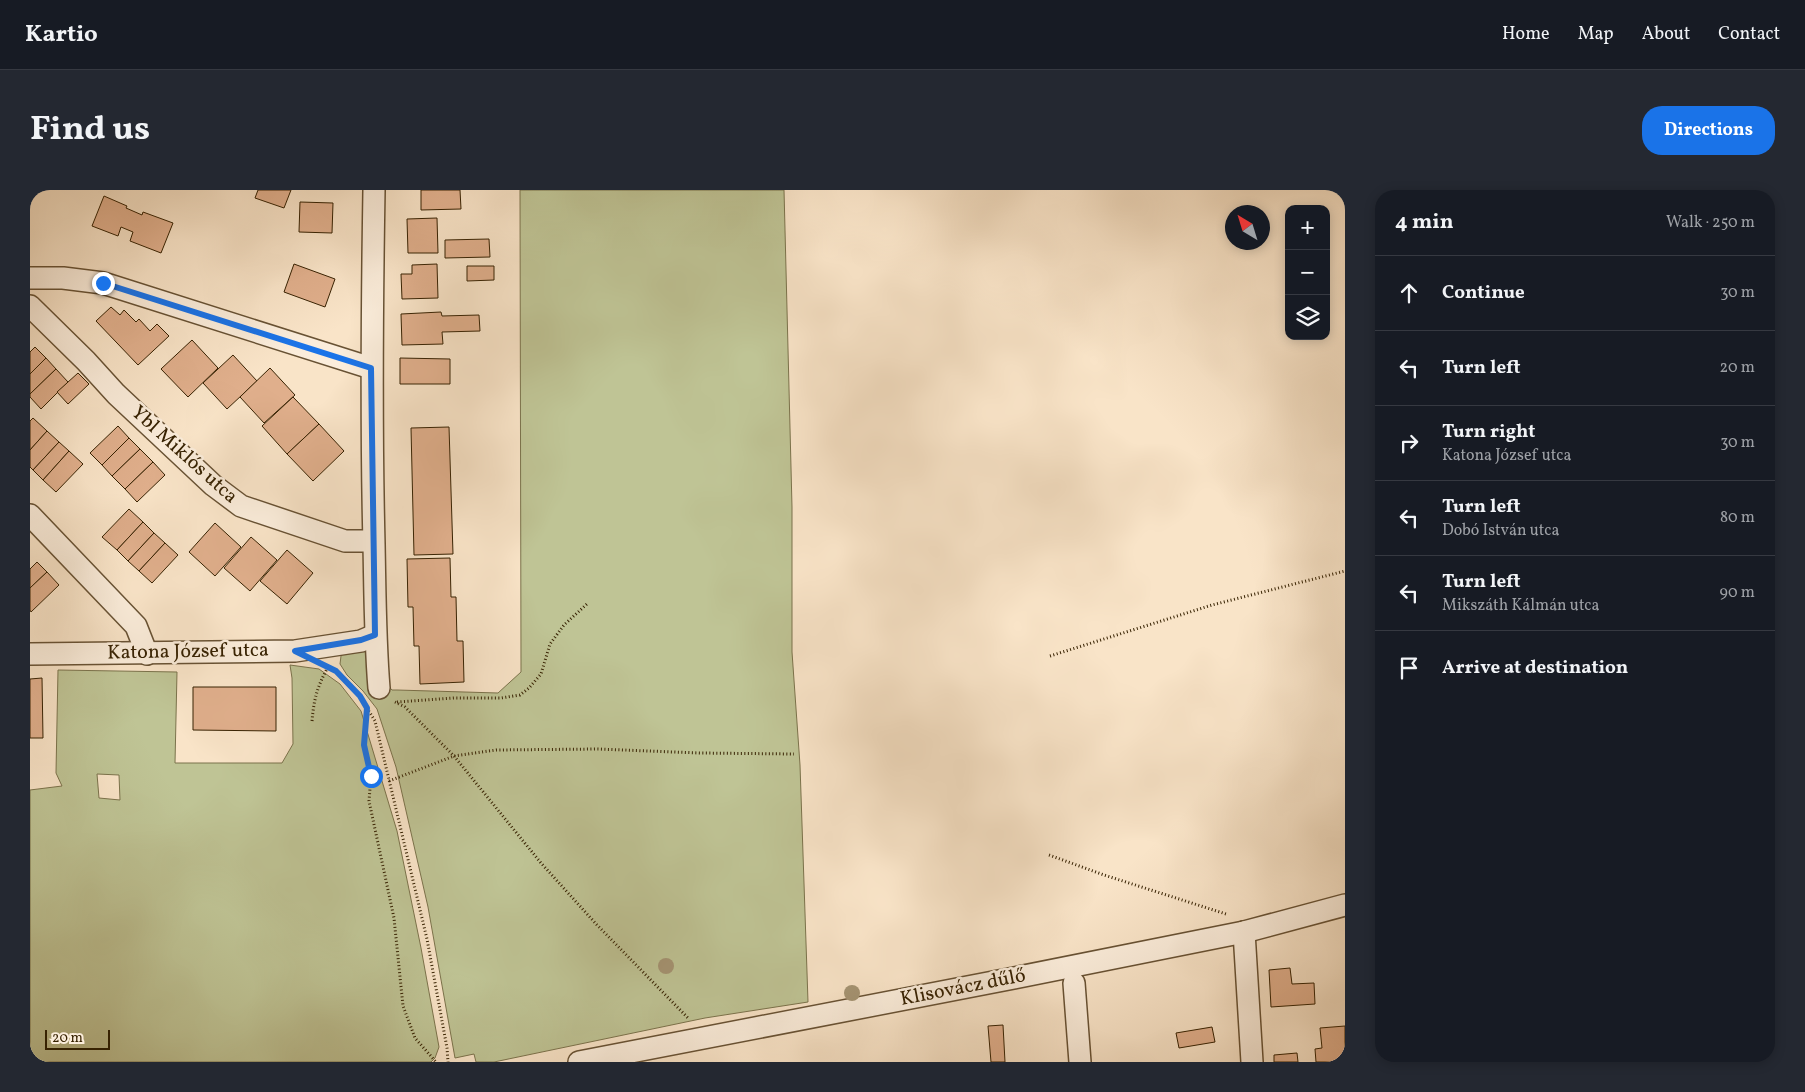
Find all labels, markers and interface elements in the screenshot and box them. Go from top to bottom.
text: Kartio [25,18,98,52]
text: Home [1502,22,1550,47]
text: Map [1578,22,1614,47]
text: About [1642,22,1690,47]
text: Contact [1718,22,1780,47]
text: Find us [30,106,150,154]
button: Directions [1642,106,1775,155]
north arrow [1225,205,1270,250]
map controls [1285,205,1330,340]
button: + [1285,205,1330,250]
text: 4 min [1395,208,1454,237]
text: Walk · 250 m [1666,212,1755,234]
button: − [1285,250,1330,295]
route end [92,272,115,295]
icon: ahead [1395,279,1423,307]
text: Continue [1442,280,1525,306]
text: 30 m [1720,282,1755,304]
button: layers [1285,295,1330,340]
icon: left [1395,354,1423,382]
text: Turn left [1442,355,1521,381]
text: 20 m [1720,357,1755,379]
street label: Ybl Miklós utca [124,399,244,511]
text: Turn right [1442,419,1535,445]
icon: right [1395,429,1423,457]
text: 30 m [1720,432,1755,454]
text: Katona József utca [1442,445,1571,467]
text: Turn left [1442,494,1521,520]
icon: left [1395,504,1423,532]
text: 80 m [1720,507,1755,529]
text: Dobó István utca [1442,520,1559,542]
text: Turn left [1442,569,1521,595]
icon: left [1395,579,1423,607]
text: 90 m [1719,582,1755,604]
text: Mikszáth Kálmán utca [1442,595,1599,617]
street label: Katona József utca [107,637,269,667]
icon: arrive [1395,654,1423,682]
text: Arrive at destination [1442,655,1628,681]
route start [360,765,383,788]
street label: Klisovácz dűlő [898,962,1028,1014]
scale bar [45,1027,110,1050]
text: 20 m [52,1029,83,1048]

